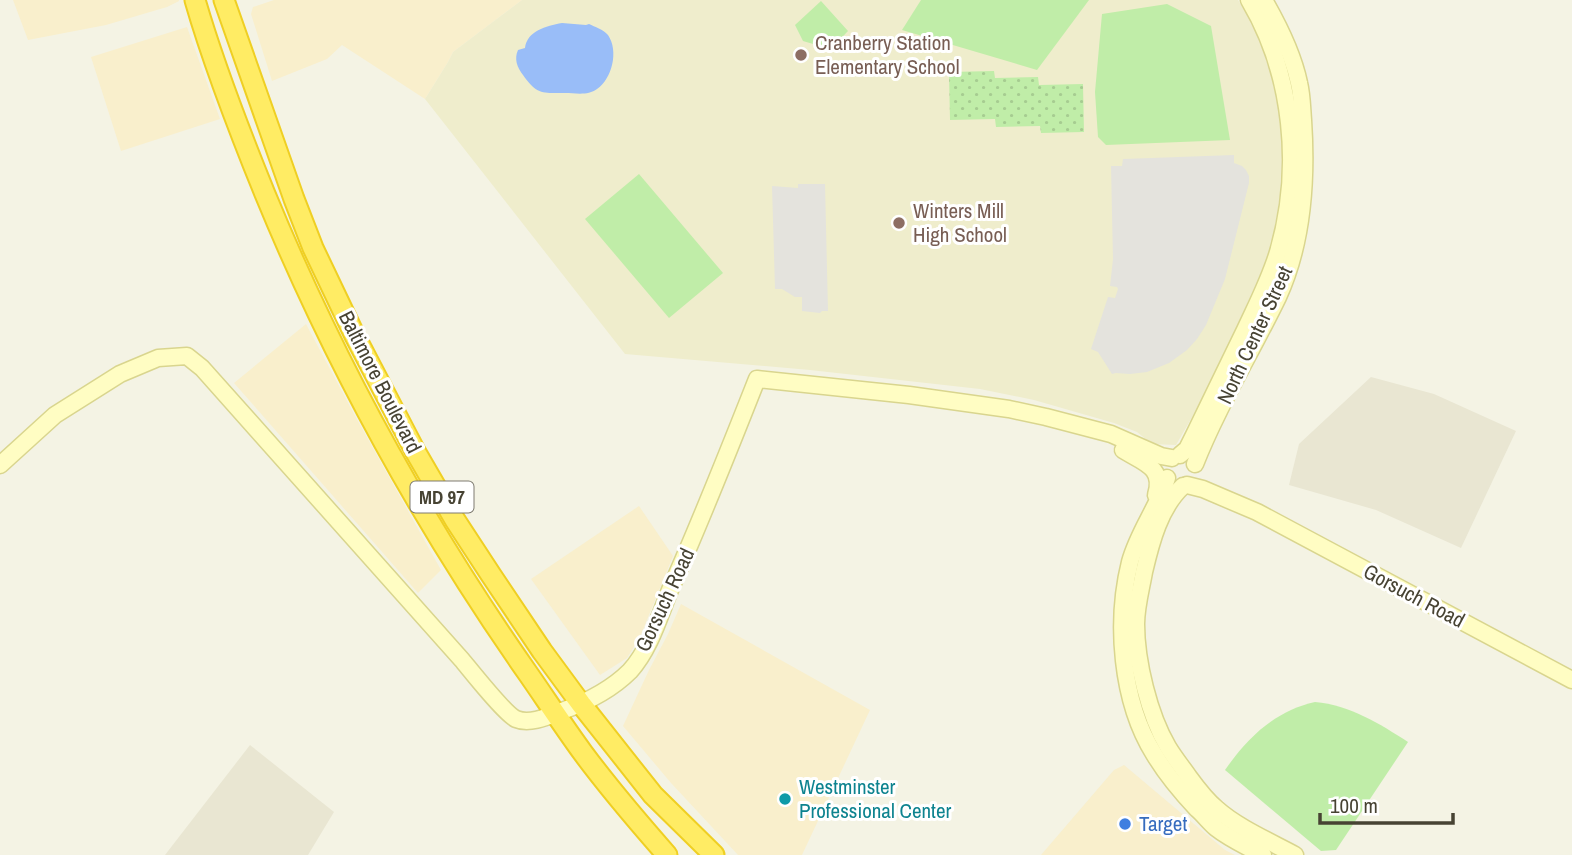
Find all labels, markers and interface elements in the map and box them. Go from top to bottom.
place label: Cranberry Station Elementary School [815,28,960,81]
marker: Cranberry Station Elementary School [793,47,809,63]
place label: Winters Mill High School [913,196,1007,249]
marker: Winters Mill High School [891,215,907,231]
street label: North Center Street [1210,261,1299,409]
street label: Baltimore Boulevard [332,306,429,458]
road number: MD 97 [410,482,474,512]
street label: Gorsuch Road [628,543,701,656]
street label: Gorsuch Road [1358,557,1470,634]
place label: Westminster Professional Center [799,772,951,825]
scale bar [1320,782,1453,826]
marker: Westminster Professional Center [777,791,793,807]
text: 100 m [1330,791,1378,820]
place label: Target [1139,809,1187,838]
marker: Target [1117,816,1133,832]

